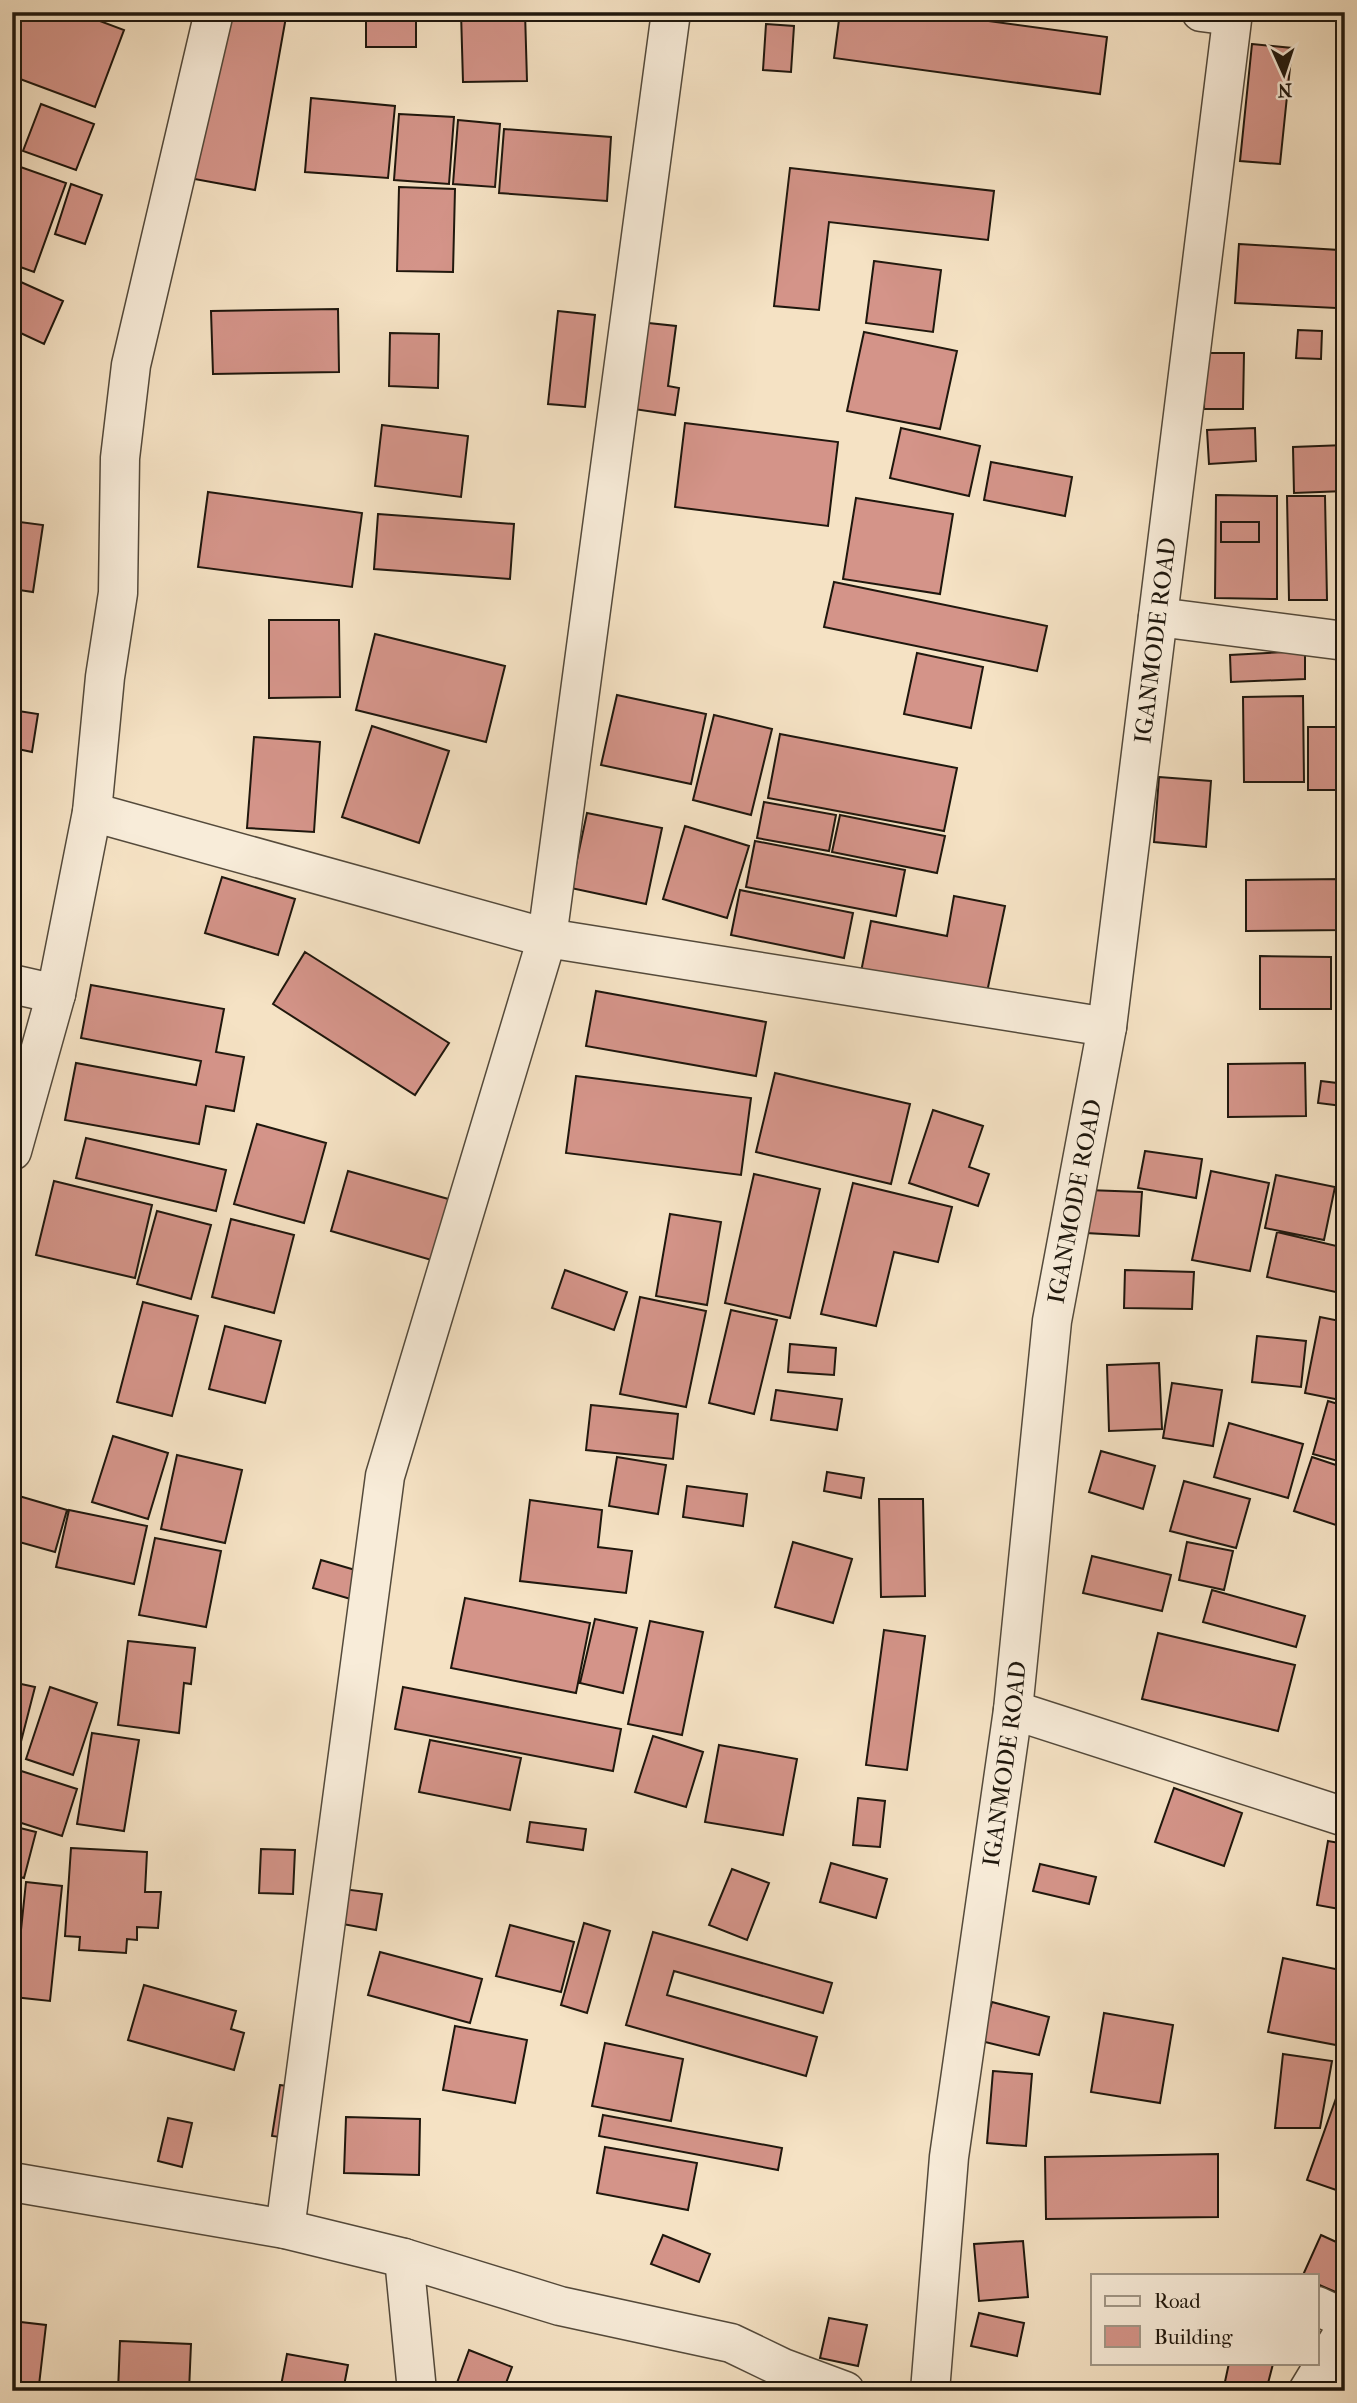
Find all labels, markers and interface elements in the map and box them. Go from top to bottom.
north arrow [1248,38,1318,108]
text: N [1276,79,1293,101]
street label: IGANMODE ROAD [1128,536,1182,745]
street label: IGANMODE ROAD [1042,1097,1107,1306]
street label: IGANMODE ROAD [977,1660,1032,1868]
legend [1091,2274,1318,2364]
text: Road [1154,2289,1201,2313]
text: Building [1154,2325,1233,2349]

